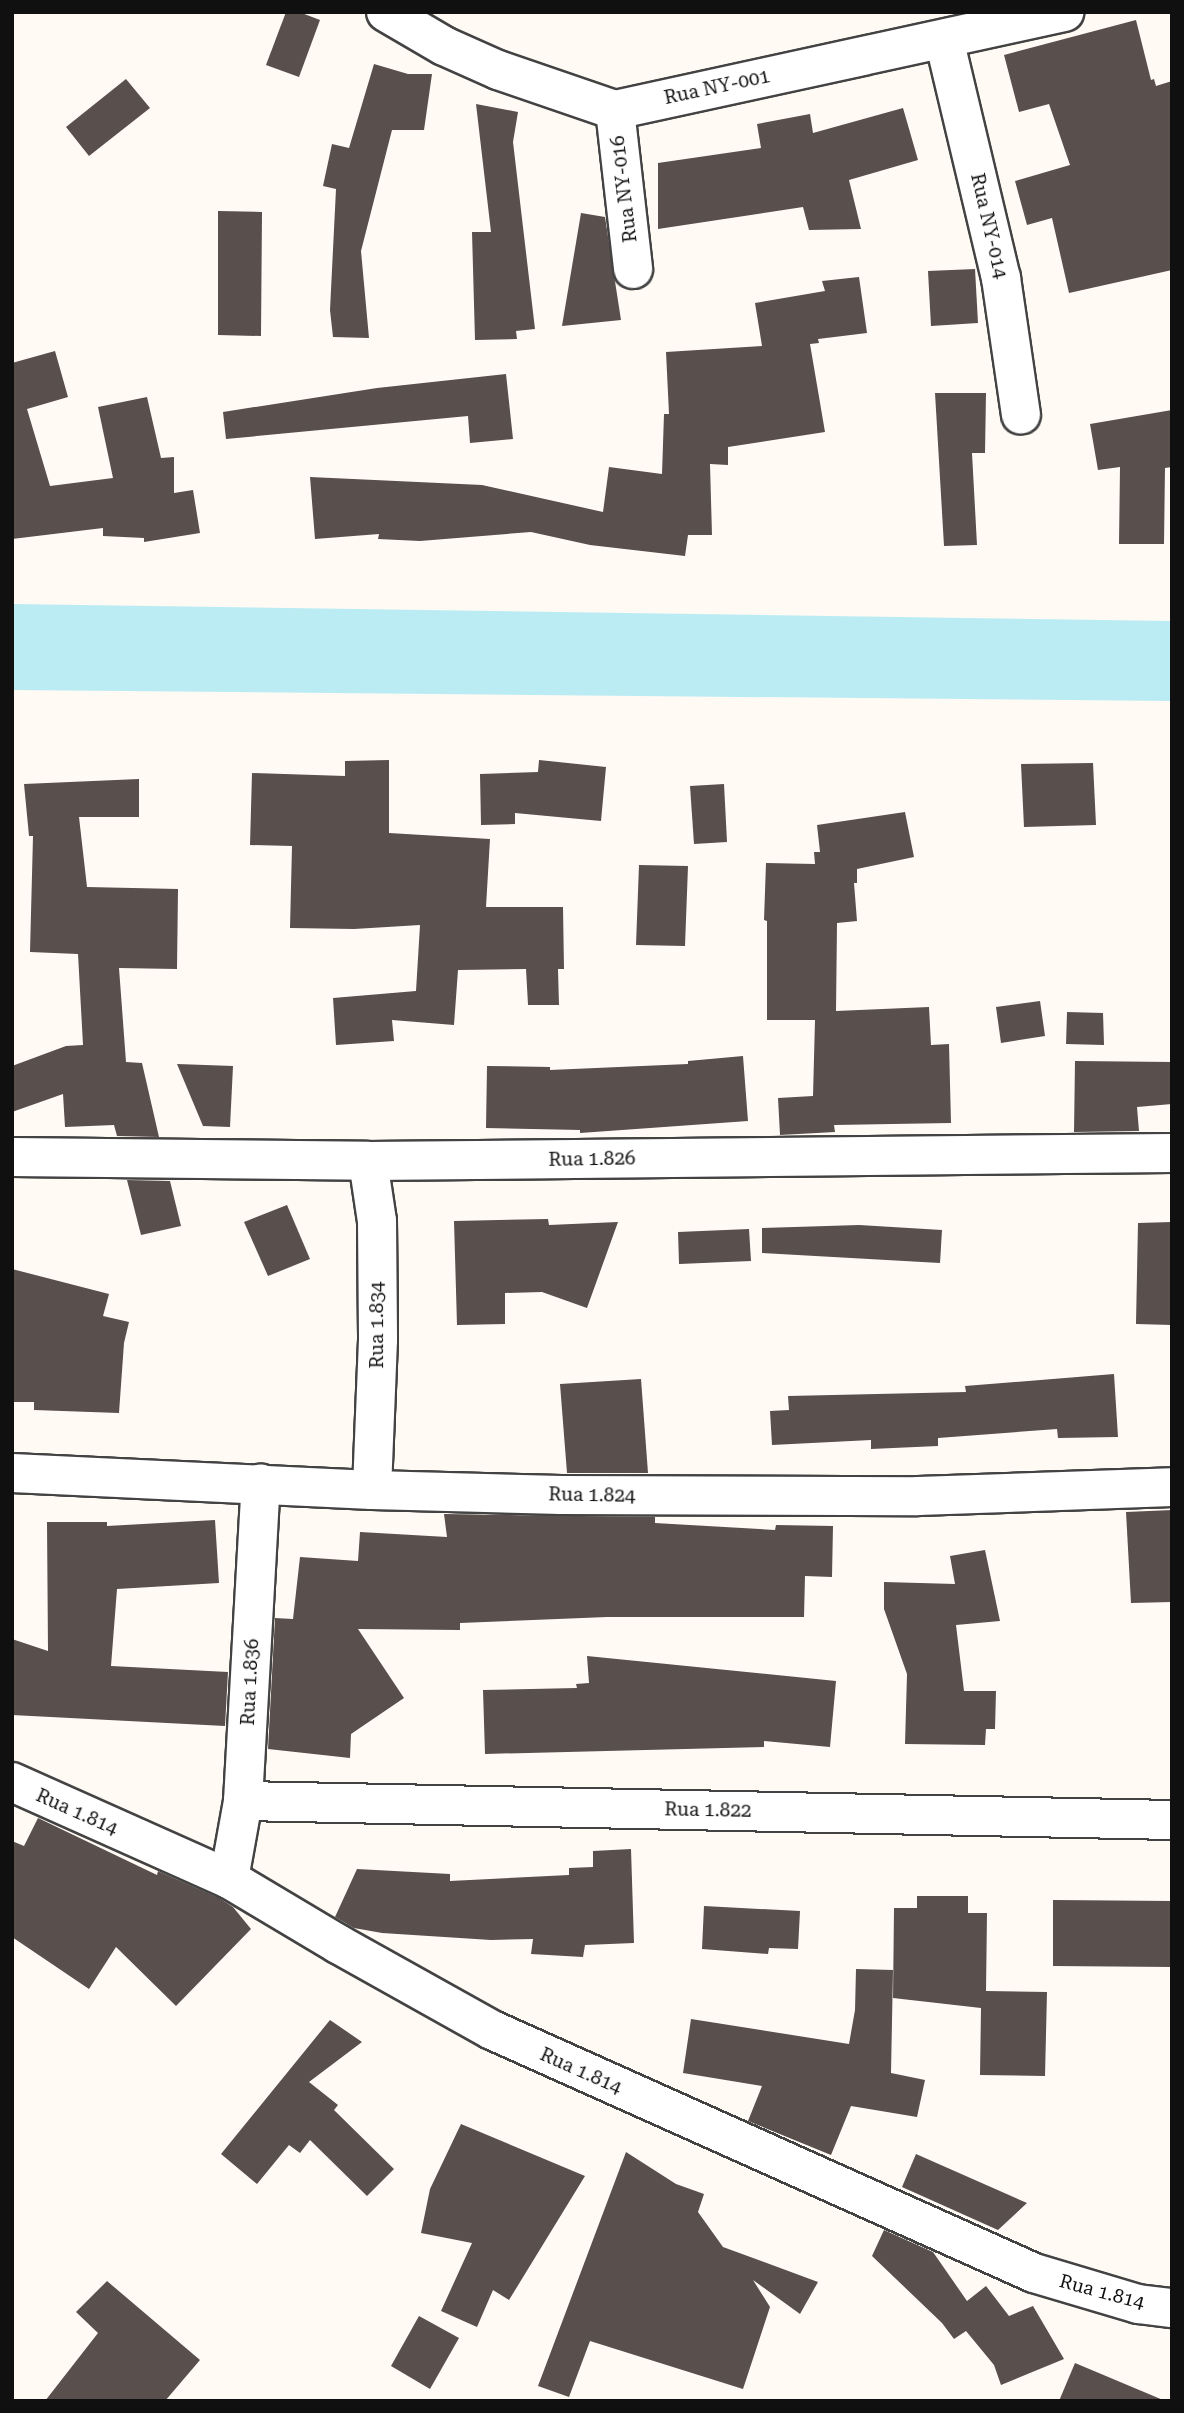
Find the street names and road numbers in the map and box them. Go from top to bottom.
street label: Rua NY-001 [662,65,772,109]
street label: Rua NY-016 [606,134,642,244]
street label: Rua NY-014 [966,171,1012,281]
street label: Rua 1.826 [548,1147,636,1171]
street label: Rua 1.834 [366,1281,388,1369]
street label: Rua 1.824 [548,1483,636,1507]
street label: Rua 1.836 [236,1638,264,1726]
street label: Rua 1.814 [33,1784,121,1840]
street label: Rua 1.822 [664,1798,752,1822]
street label: Rua 1.814 [537,2043,625,2099]
street label: Rua 1.814 [1057,2270,1147,2314]

